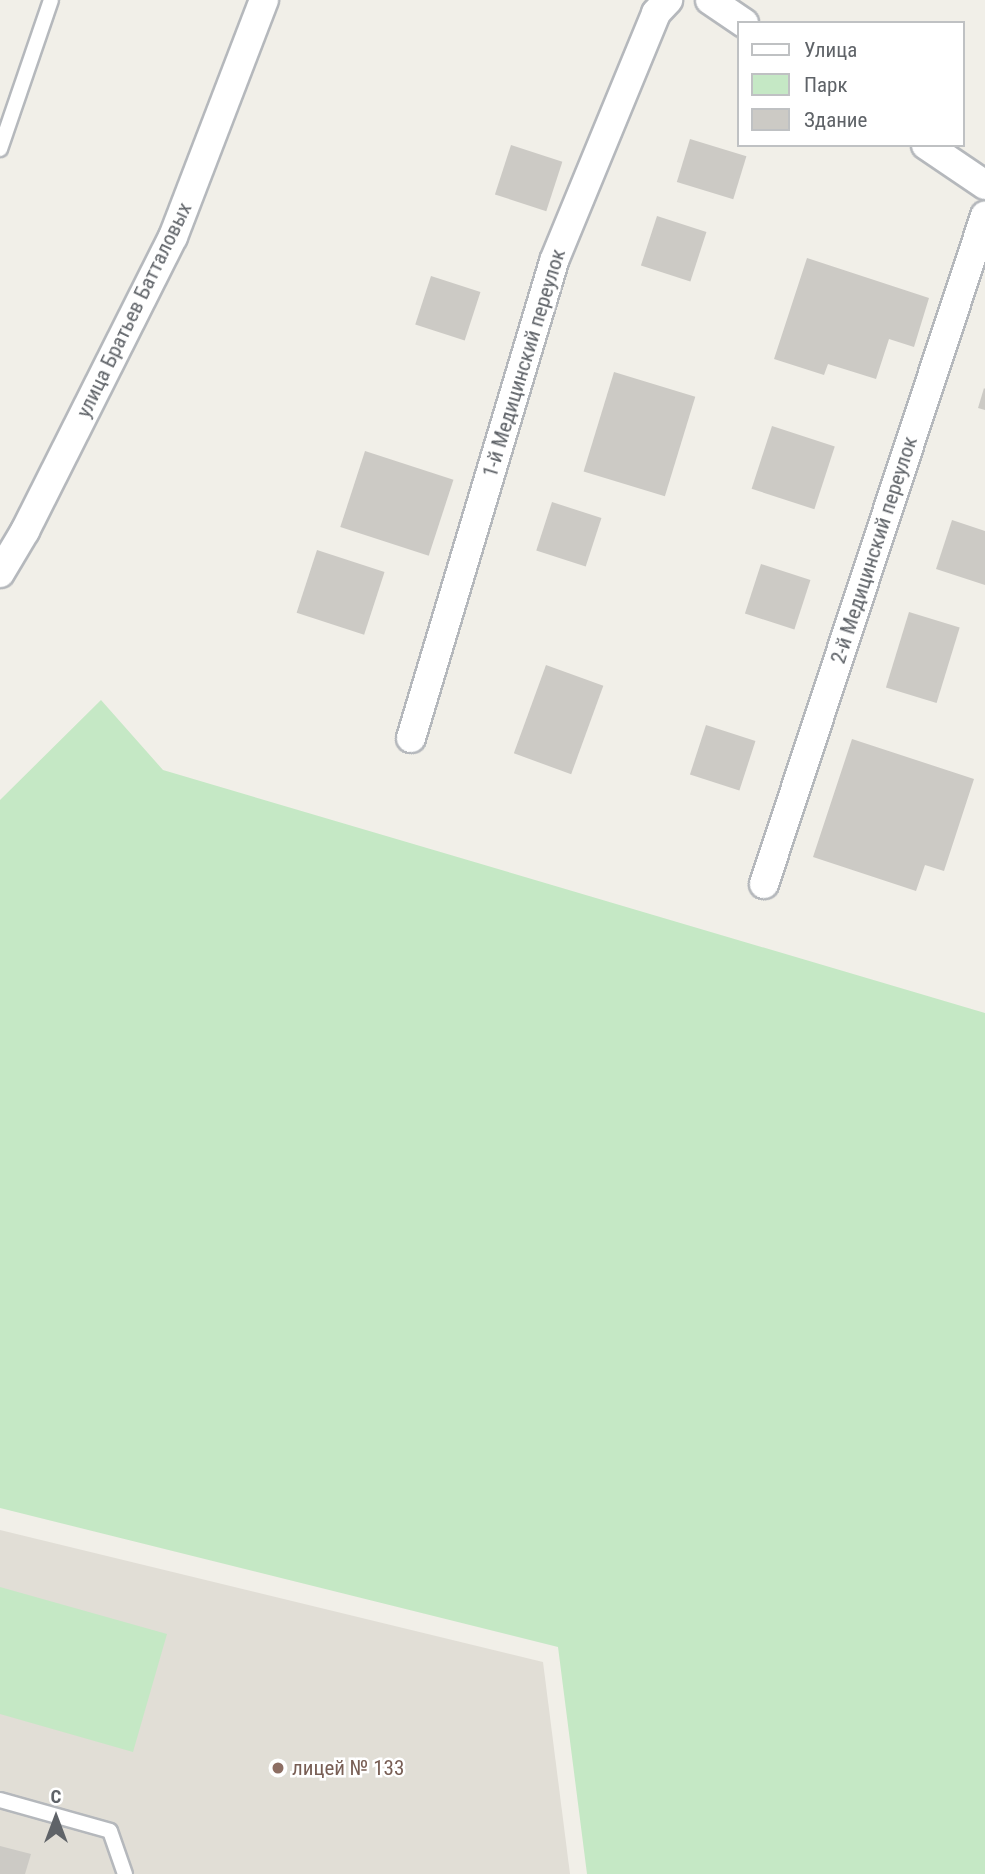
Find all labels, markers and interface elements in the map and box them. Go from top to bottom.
legend [736,21,964,147]
text: Улица [804,38,857,62]
text: Парк [804,73,848,97]
text: Здание [804,108,867,132]
street label: улица Братьев Батталовых [71,198,197,422]
street label: 1-й Медицинский переулок [477,246,571,480]
street label: 2-й Медицинский переулок [825,433,923,667]
place label: лицей № 133 [292,1755,404,1781]
marker: лицей № 133 [270,1760,286,1776]
north arrow [21,1783,91,1853]
text: С [51,1785,61,1808]

